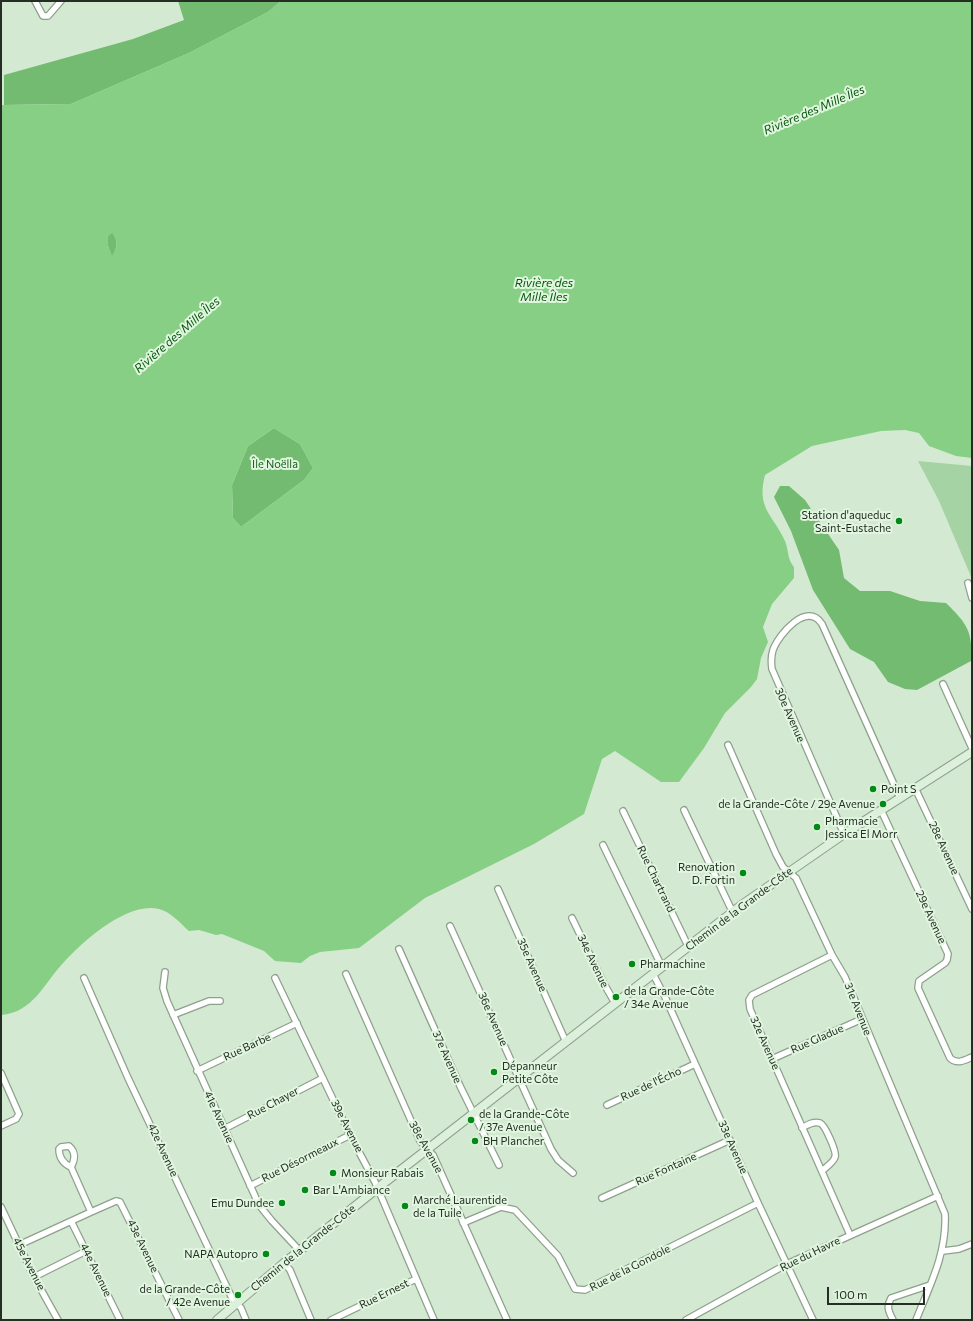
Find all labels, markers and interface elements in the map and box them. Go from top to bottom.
water label: Rivière des Mille Îles [761,82,867,138]
water label: Rivière des Mille Îles [515,276,573,304]
water label: Rivière des Mille Îles [131,294,223,376]
park label: Île Noëlla [252,457,298,471]
place label: Station d'aqueduc Saint-Eustache [801,508,891,534]
marker: Station d'aqueduc Saint-Eustache [894,516,904,526]
street label: 30e Avenue [772,686,808,744]
place label: Point S [881,782,916,796]
marker: Point S [868,784,878,794]
place label: de la Grande-Côte / 29e Avenue [718,797,875,811]
marker: de la Grande-Côte / 29e Avenue [878,799,888,809]
place label: Pharmacie Jessica El Morr [825,814,897,840]
street label: 28e Avenue [926,819,962,877]
marker: Pharmacie Jessica El Morr [812,822,822,832]
street label: Rue Chartrand [634,844,678,914]
place label: Renovation D. Fortin [678,860,735,886]
street label: Chemin de la Grande-Côte [683,864,795,954]
marker: Renovation D. Fortin [738,868,748,878]
street label: 29e Avenue [913,888,949,946]
street label: 34e Avenue [574,932,612,990]
street label: 35e Avenue [514,936,550,994]
place label: Pharmachine [640,957,705,971]
marker: Pharmachine [627,959,637,969]
street label: 31e Avenue [841,981,875,1037]
place label: de la Grande-Côte / 34e Avenue [624,984,714,1010]
street label: 36e Avenue [475,990,511,1048]
marker: de la Grande-Côte / 34e Avenue [611,992,621,1002]
street label: 32e Avenue [747,1014,783,1072]
street label: Rue Gladue [789,1022,845,1056]
street label: 37e Avenue [430,1029,464,1085]
street label: Rue Barbe [221,1030,273,1064]
place label: Dépanneur Petite Côte [502,1059,558,1085]
street label: Rue de l'Écho [619,1064,683,1104]
marker: Dépanneur Petite Côte [489,1067,499,1077]
street label: Rue Chayer [245,1084,301,1122]
street label: 41e Avenue [201,1089,237,1145]
street label: 39e Avenue [328,1097,366,1155]
place label: de la Grande-Côte / 37e Avenue [479,1107,569,1133]
marker: de la Grande-Côte / 37e Avenue [466,1115,476,1125]
street label: 33e Avenue [715,1118,751,1176]
street label: 38e Avenue [406,1119,446,1175]
street label: 42e Avenue [145,1121,181,1179]
place label: BH Plancher [483,1134,544,1148]
street label: Rue Désormeaux [259,1135,341,1185]
marker: BH Plancher [470,1136,480,1146]
street label: Rue Fontaine [633,1150,699,1188]
place label: Monsieur Rabais [341,1166,424,1180]
marker: Monsieur Rabais [328,1168,338,1178]
place label: Bar L'Ambiance [313,1183,390,1197]
marker: Bar L'Ambiance [300,1185,310,1195]
place label: Marché Laurentide de la Tuile [413,1193,507,1219]
place label: Emu Dundee [211,1196,274,1210]
marker: Emu Dundee [277,1198,287,1208]
marker: Marché Laurentide de la Tuile [400,1201,410,1211]
street label: Chemin de la Grande-Côte [248,1202,358,1294]
street label: 43e Avenue [124,1217,162,1275]
street label: Rue du Havre [778,1234,842,1274]
street label: 45e Avenue [10,1235,48,1293]
street label: 44e Avenue [77,1241,115,1299]
street label: Rue de la Gondole [587,1242,673,1294]
place label: NAPA Autopro [184,1247,258,1261]
marker: NAPA Autopro [261,1249,271,1259]
street label: Rue Ernest [357,1276,411,1312]
scale bar [829,1279,927,1305]
place label: de la Grande-Côte / 42e Avenue [140,1282,230,1308]
text: 100 m [834,1287,868,1301]
marker: de la Grande-Côte / 42e Avenue [233,1290,243,1300]

